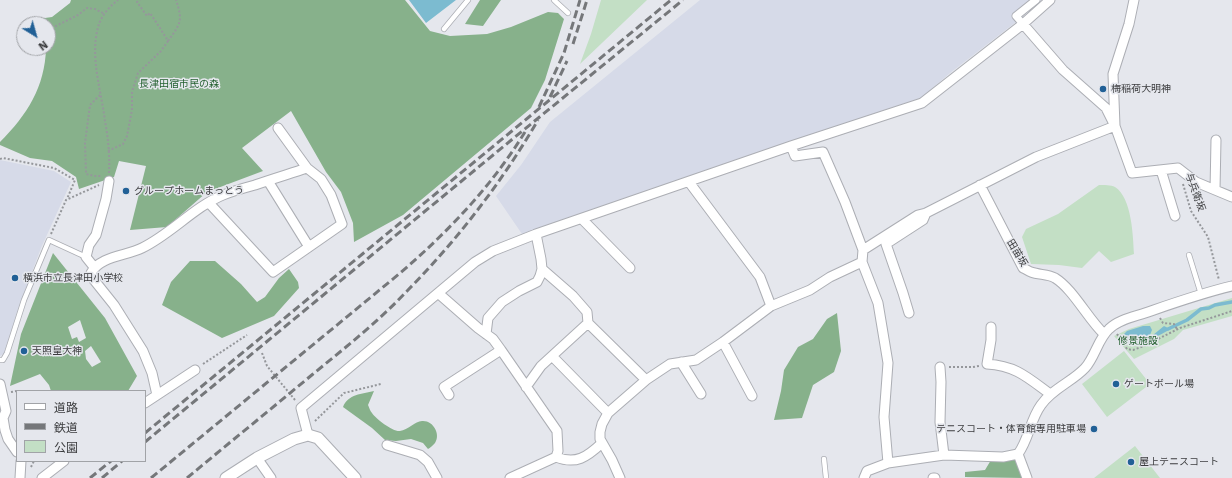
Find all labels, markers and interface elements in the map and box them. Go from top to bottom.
north arrow [16,16,56,56]
text: N [36,38,50,53]
park label: 長津田宿市民の森 [139,78,219,90]
place label: 梅稲荷大明神 [1111,83,1171,95]
marker: 梅稲荷大明神 [1098,84,1108,94]
street label: 与兵衛坂 [1183,171,1207,213]
place label: グループホームまっとう [134,185,244,197]
marker: グループホームまっとう [121,186,131,196]
street label: 田苗坂 [1004,237,1030,269]
place label: 横浜市立長津田小学校 [23,272,123,284]
marker: 横浜市立長津田小学校 [10,273,20,283]
park label: 修景施設 [1118,335,1158,347]
place label: 天照皇大神 [32,345,82,357]
marker: 天照皇大神 [19,346,29,356]
place label: ゲートボール場 [1124,378,1194,390]
marker: ゲートボール場 [1111,379,1121,389]
legend [16,390,146,462]
text: 道路 [54,401,78,415]
text: 鉄道 [54,421,78,435]
place label: テニスコート・体育館専用駐車場 [936,423,1086,435]
marker: テニスコート・体育館専用駐車場 [1089,424,1099,434]
text: 公園 [54,441,78,455]
place label: 屋上テニスコート [1139,456,1219,468]
marker: 屋上テニスコート [1126,457,1136,467]

